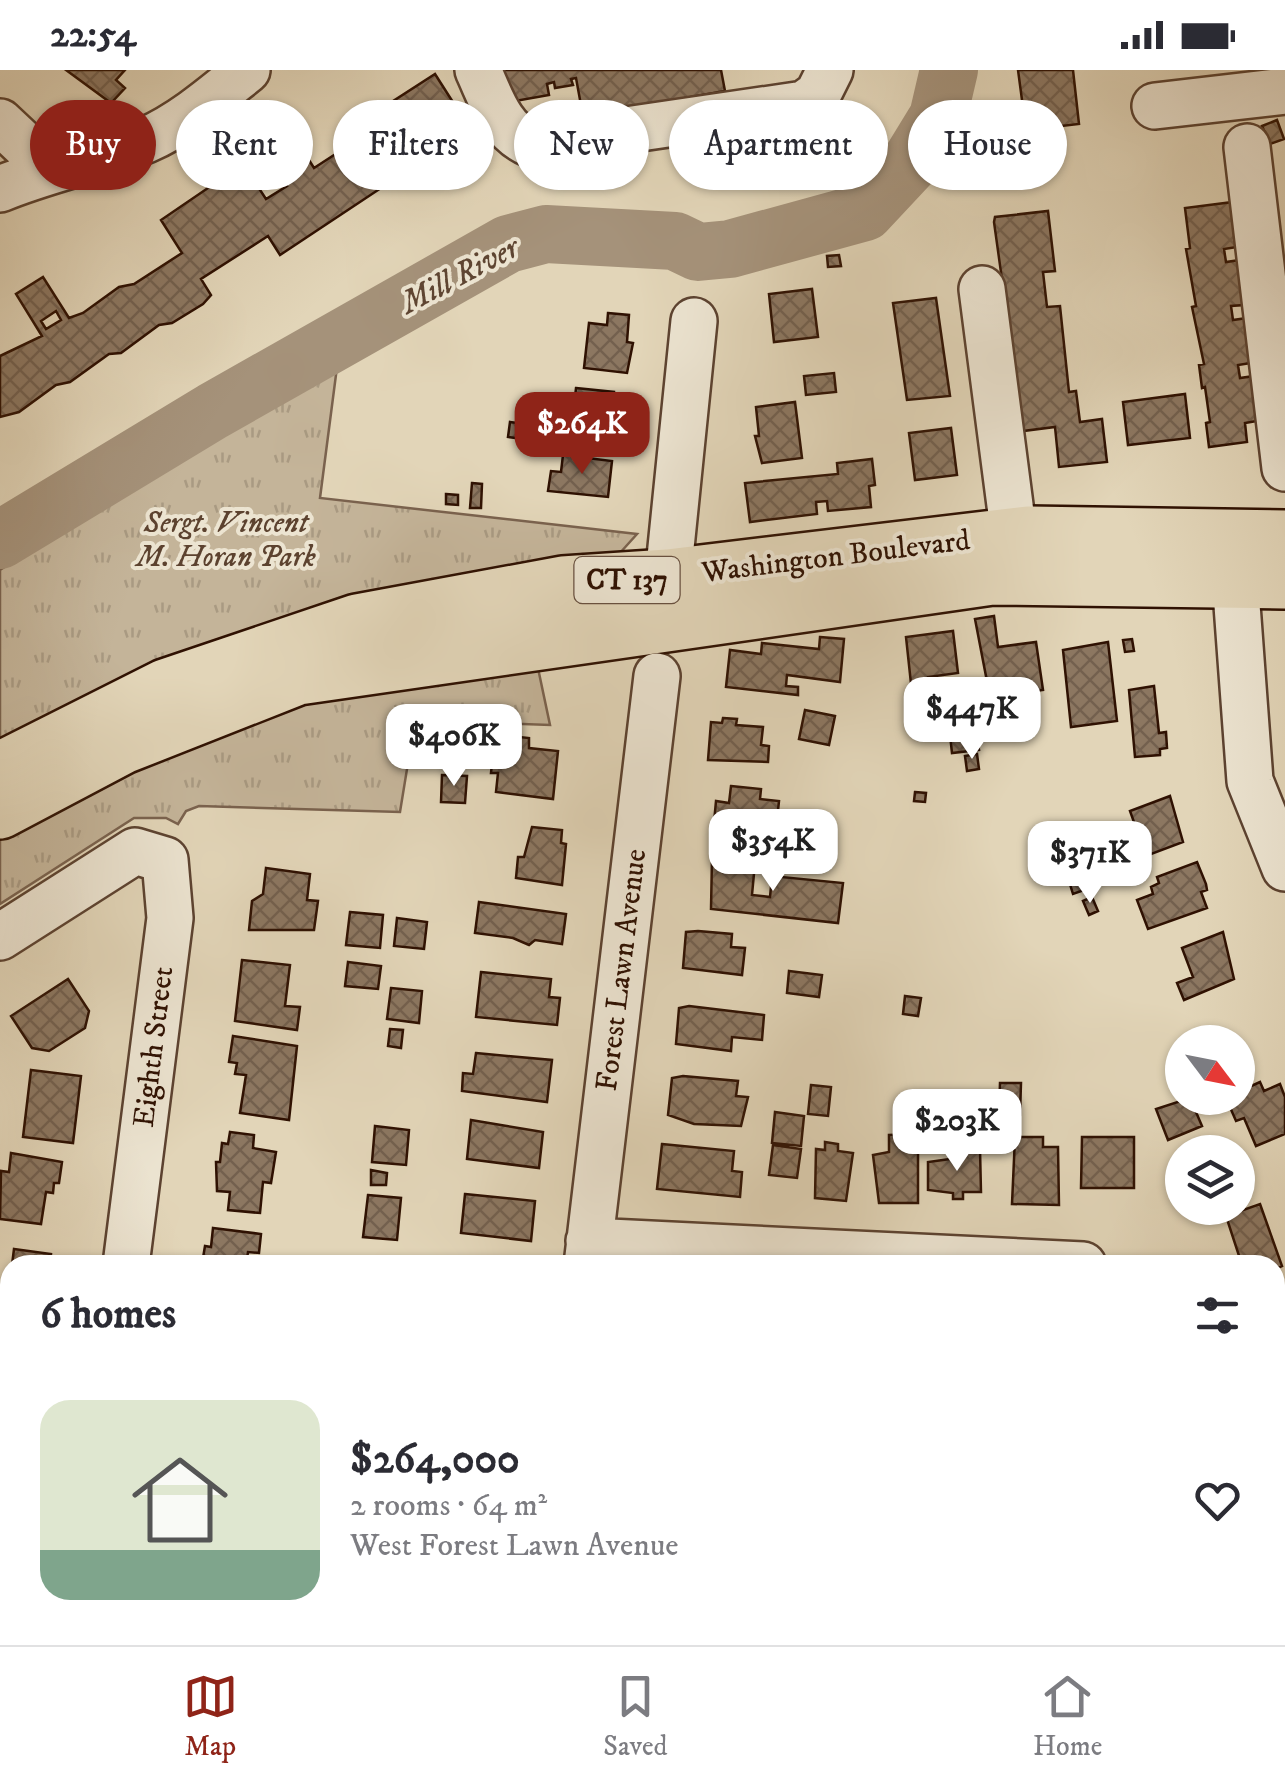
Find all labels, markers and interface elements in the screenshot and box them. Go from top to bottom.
text: 22:54 [50,11,136,59]
chip: Buy [30,100,156,190]
chip: Rent [176,100,313,190]
chip: Filters [333,100,494,190]
chip: New [514,100,649,190]
chip: Apartment [669,100,888,190]
chip: House [908,100,1067,190]
water label: Mill River [392,227,528,325]
pin: $264K [512,392,652,477]
text: $264K [537,404,627,444]
park label: Sergt. Vincent M. Horan Park [134,505,316,576]
street label: Washington Boulevard [699,522,972,592]
road number: CT 137 [574,557,680,603]
pin: $447K [902,677,1042,762]
text: $447K [926,689,1018,729]
pin: $406K [384,704,524,789]
text: $406K [408,716,500,756]
pin: $354K [703,809,843,894]
text: $354K [731,821,815,861]
pin: $371K [1020,821,1160,906]
text: $371K [1050,833,1130,873]
street label: Forest Lawn Avenue [589,847,655,1093]
street label: Eighth Street [126,964,182,1130]
north arrow [1165,1025,1255,1115]
map controls [1165,1025,1255,1225]
pin: $203K [887,1089,1027,1174]
text: $203K [915,1101,999,1141]
button: layers [1165,1135,1255,1225]
icon: filters [1190,1288,1245,1343]
text: 6 homes [40,1289,176,1341]
text: $264,000 [350,1434,520,1486]
icon: home [120,1440,240,1560]
icon: heart [1190,1473,1245,1528]
text: 2 rooms · 64 m² [350,1486,547,1526]
text: West Forest Lawn Avenue [350,1526,679,1566]
tab: Map [183,1669,238,1764]
tab: Saved [603,1669,668,1764]
tab: Home [1033,1669,1102,1764]

